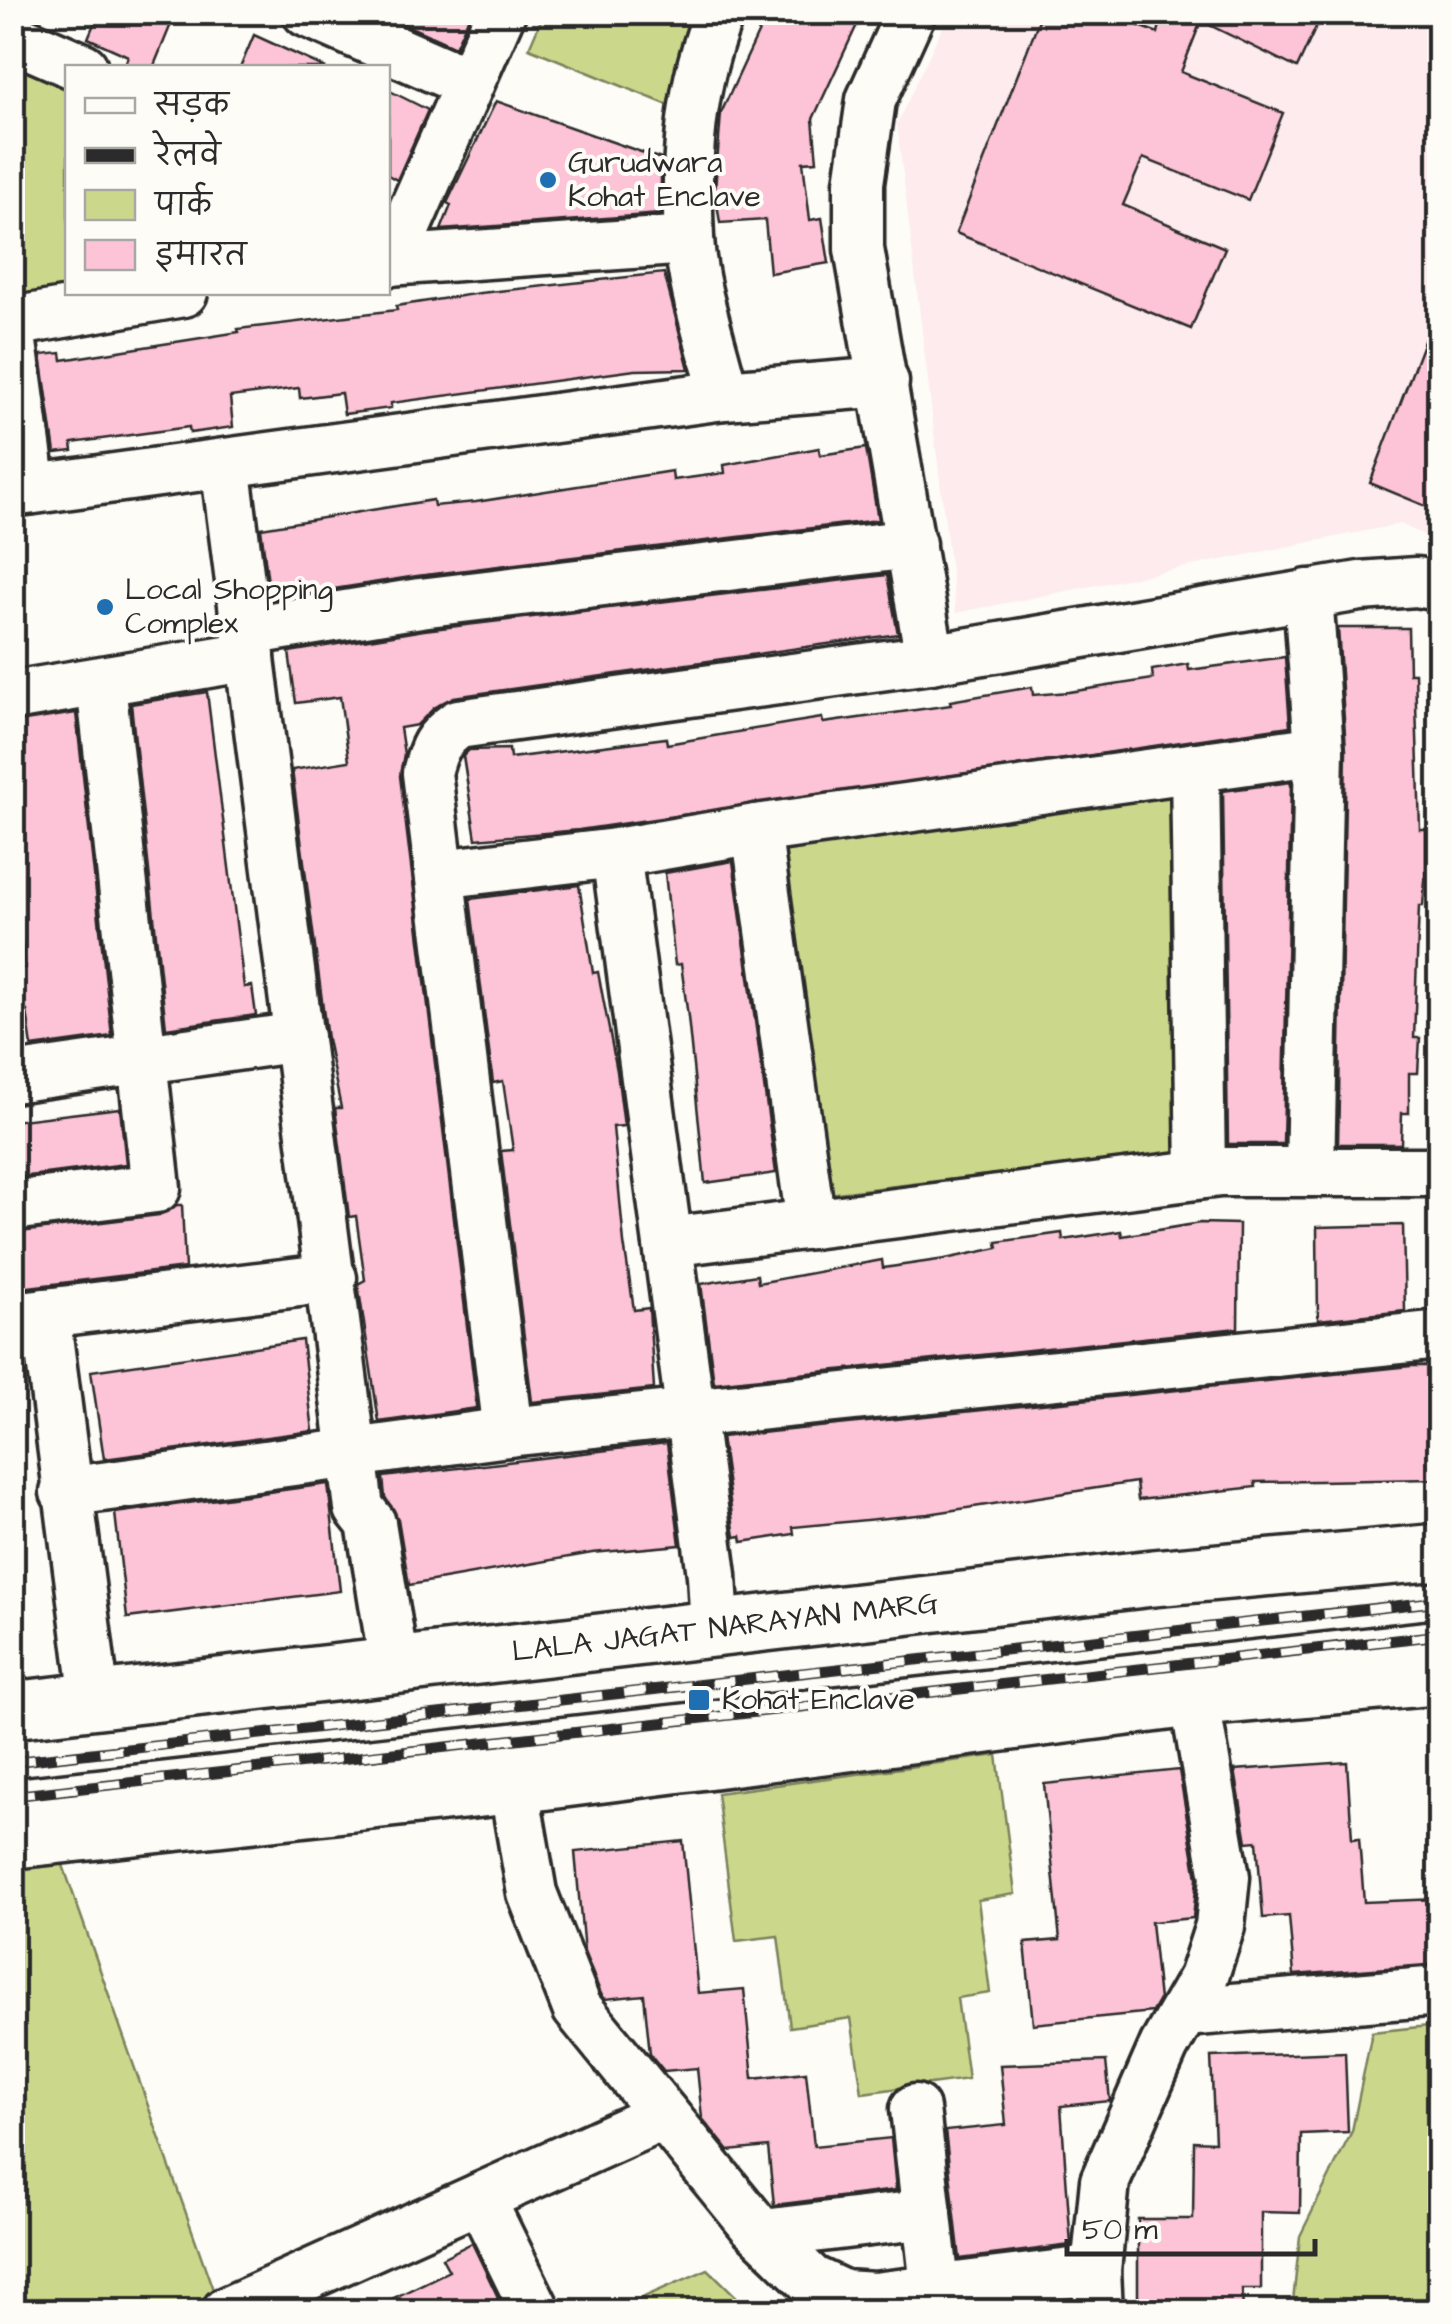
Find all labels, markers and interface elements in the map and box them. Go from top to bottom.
legend [65,65,390,295]
text: सड़क [153,85,231,127]
text: रेलवे [152,130,223,177]
place label: Gurudwara Kohat Enclave [568,142,761,218]
marker: Gurudwara Kohat Enclave [537,169,559,191]
text: पार्क [153,181,213,227]
text: इमारत [155,235,248,277]
place label: Local Shopping Complex [125,569,333,645]
marker: Local Shopping Complex [94,596,116,618]
street label: LALA JAGAT NARAYAN MARG [510,1582,941,1673]
place label: Kohat Enclave [722,1679,915,1721]
marker: Kohat Enclave [686,1687,712,1713]
scale bar [1067,2194,1314,2256]
text: 50 m [1082,2209,1158,2251]

